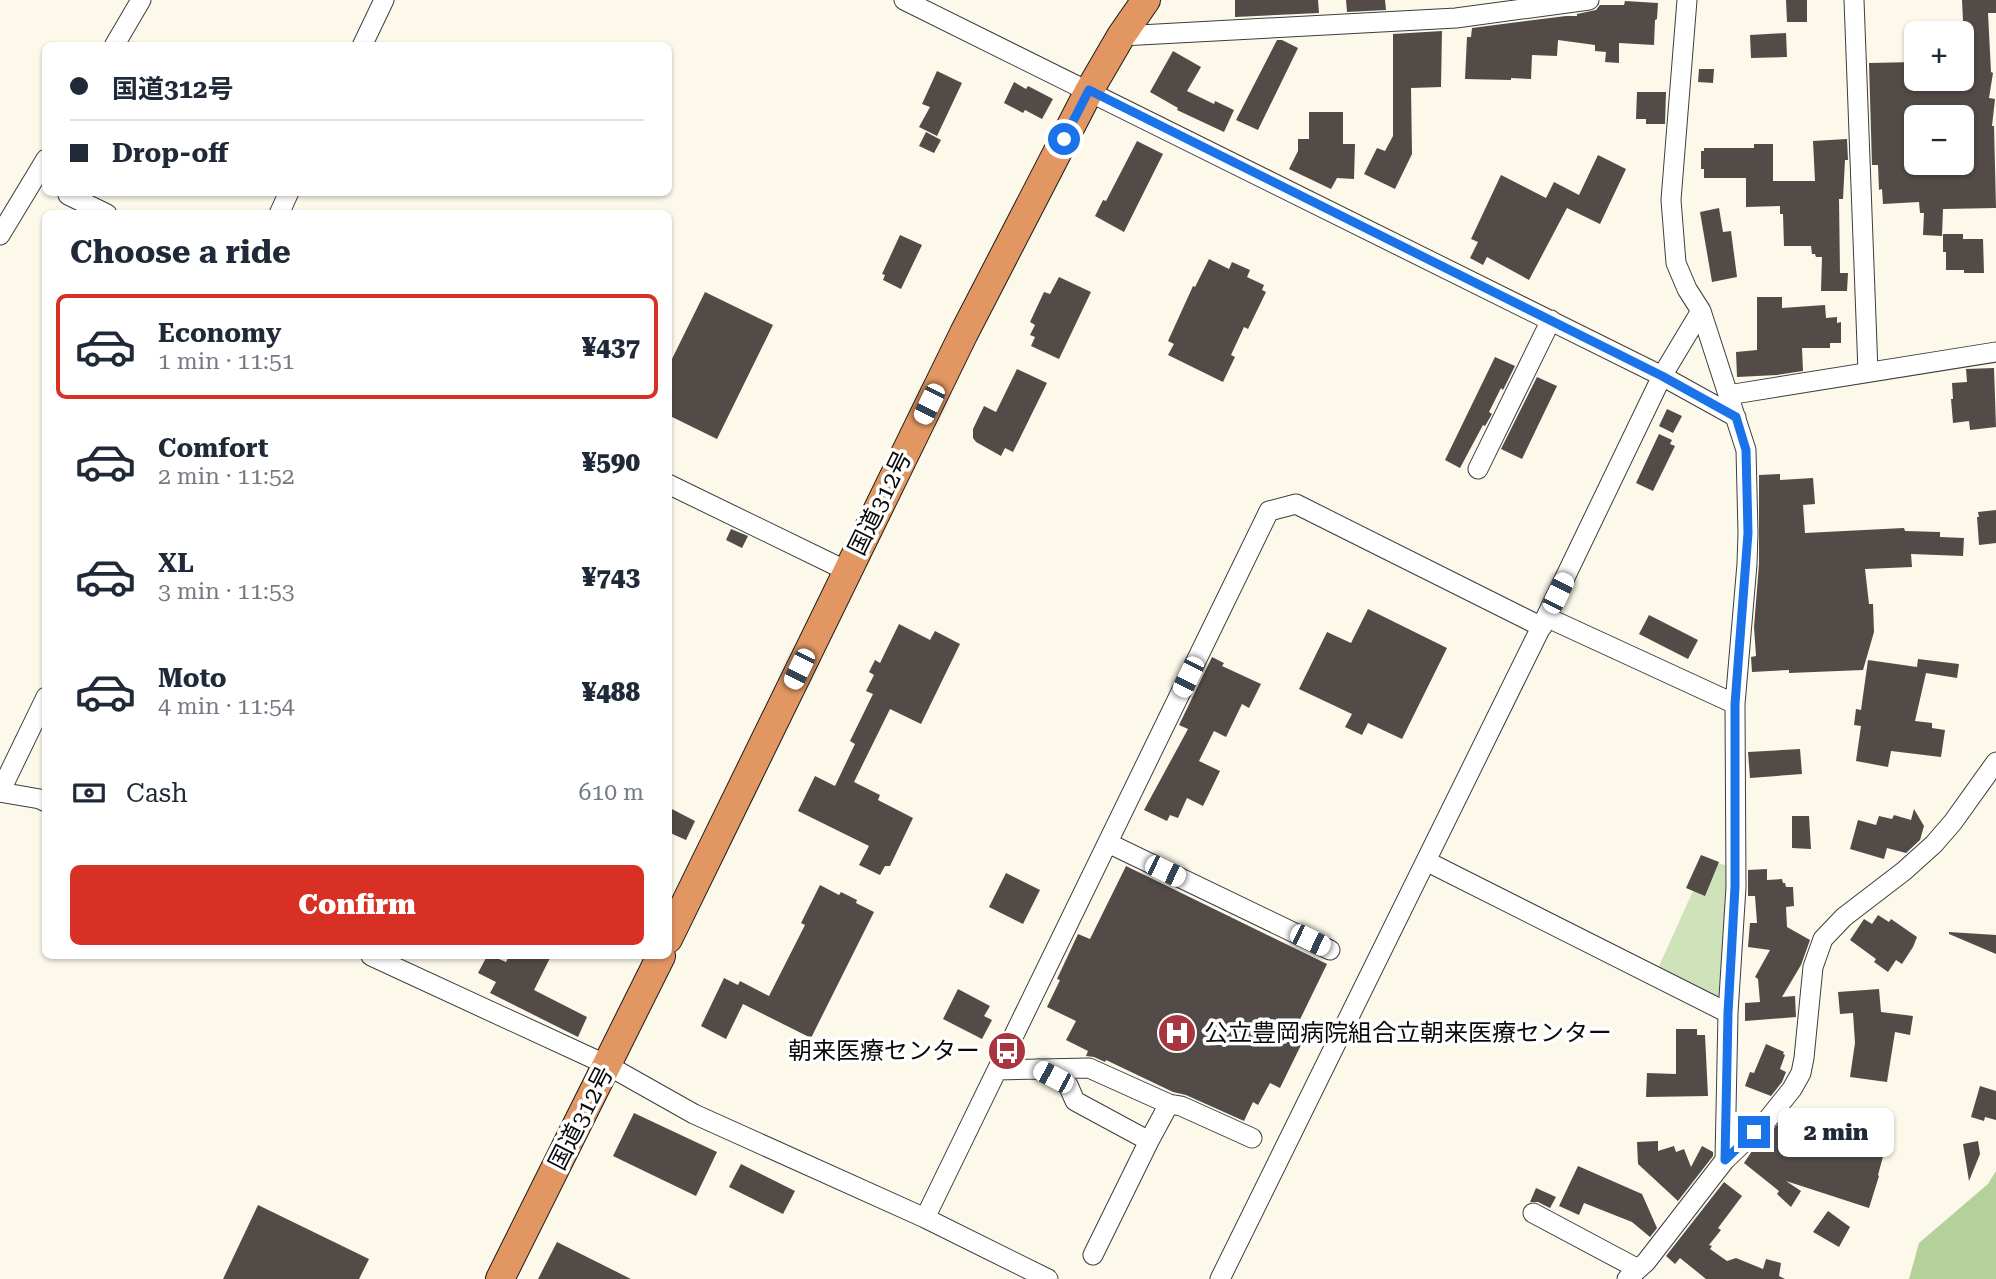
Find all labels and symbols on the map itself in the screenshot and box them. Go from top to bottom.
route start [1048,123,1080,155]
car [911,381,948,427]
street label: 国道312号 [843,446,917,560]
car [1540,570,1577,616]
car [781,646,818,692]
car [1170,654,1207,700]
car [1142,852,1189,890]
car [1287,921,1334,959]
hospital icon: 公立豊岡病院組合立朝来医療センター [1156,1012,1198,1054]
place label: 公立豊岡病院組合立朝来医療センター [1204,1019,1612,1047]
bus stop icon: 朝来医療センター [986,1030,1028,1072]
place label: 朝来医療センター [788,1037,980,1065]
car [1030,1058,1077,1096]
street label: 国道312号 [543,1062,619,1174]
callout: 2 min [1778,1108,1894,1156]
route end [1738,1116,1770,1148]

